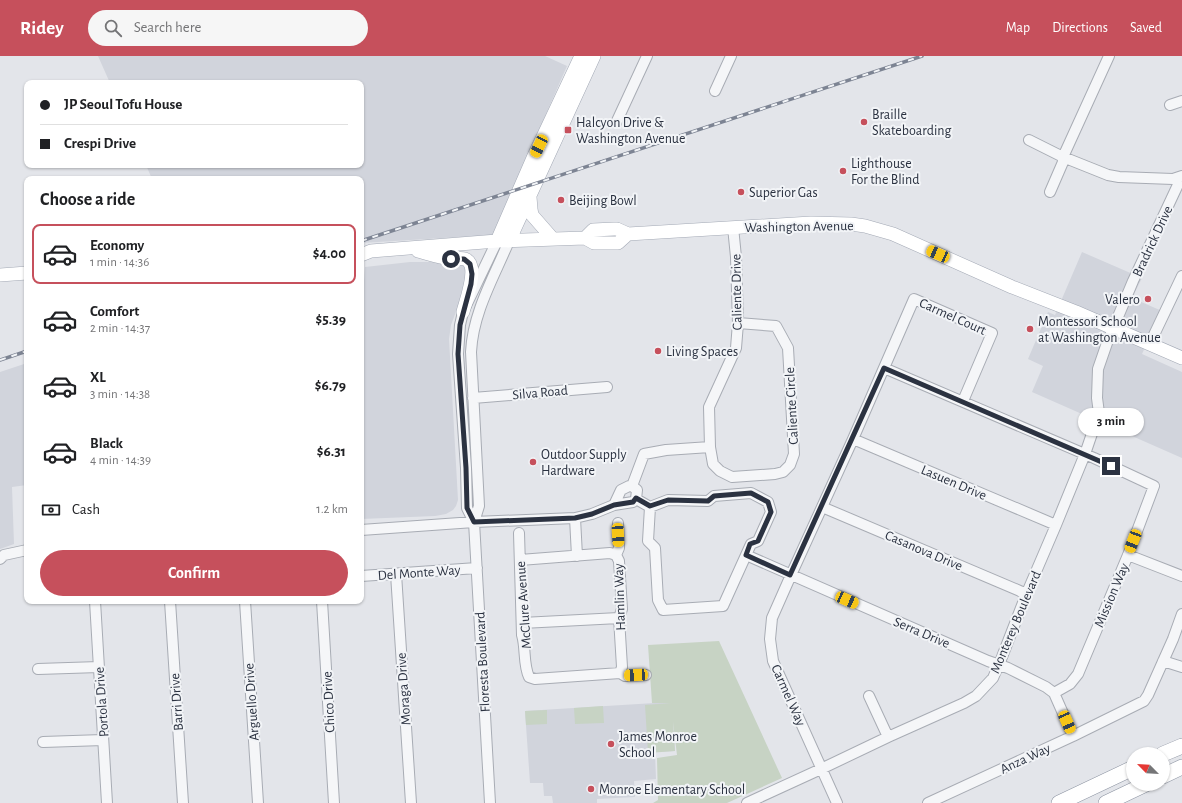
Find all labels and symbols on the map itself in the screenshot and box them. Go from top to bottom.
place label: Braille Skateboarding [872,108,952,138]
place label: Halcyon Drive & Washington Avenue [576,116,685,146]
marker: Braille Skateboarding [859,117,869,127]
marker: Halcyon Drive & Washington Avenue [563,125,573,135]
car [528,133,550,159]
place label: Lighthouse For the Blind [851,157,920,187]
marker: Lighthouse For the Blind [838,166,848,176]
place label: Superior Gas [749,186,818,200]
marker: Superior Gas [736,187,746,197]
place label: Beijing Bowl [569,194,637,208]
marker: Beijing Bowl [556,195,566,205]
street label: Bradrick Drive [1130,204,1175,279]
street label: Washington Avenue [744,219,854,235]
car [925,244,951,264]
route start [442,250,460,268]
street label: Caliente Drive [729,254,745,330]
place label: Valero [1105,293,1140,307]
marker: Valero [1143,294,1153,304]
street label: Carmel Court [917,296,989,338]
place label: Montessori School at Washington Avenue [1038,315,1161,345]
marker: Montessori School at Washington Avenue [1025,324,1035,334]
place label: Living Spaces [666,345,738,359]
marker: Living Spaces [653,346,663,356]
street label: Caliente Circle [783,367,801,445]
street label: Silva Road [512,384,568,402]
callout: 3 min [1078,408,1144,436]
place label: Outdoor Supply Hardware [541,448,626,478]
marker: Outdoor Supply Hardware [528,457,538,467]
route end [1102,457,1120,475]
street label: Lasuen Drive [919,463,988,503]
car [611,523,625,547]
street label: Casanova Drive [883,528,964,574]
car [1123,528,1143,554]
street label: McClure Avenue [514,561,534,649]
street label: Mission Way [1092,561,1132,630]
street label: Del Monte Way [377,563,461,583]
street label: Hamlin Way [612,563,628,631]
street label: Monterey Boulevard [988,569,1044,676]
car [834,590,860,610]
street label: Floresta Boulevard [473,611,493,713]
street label: Serra Drive [891,615,952,651]
street label: Moraga Drive [394,652,414,726]
street label: Arguello Drive [242,662,262,741]
street label: Carmel Way [768,663,808,728]
street label: Portola Drive [93,666,111,738]
car [624,668,648,682]
street label: Chico Drive [320,671,338,733]
street label: Barri Drive [168,673,186,731]
car [1057,709,1077,735]
place label: James Monroe School [619,730,697,760]
marker: James Monroe School [606,739,616,749]
street label: Anza Way [998,741,1053,777]
north arrow [1126,747,1170,791]
place label: Monroe Elementary School [599,783,745,797]
marker: Monroe Elementary School [586,784,596,794]

